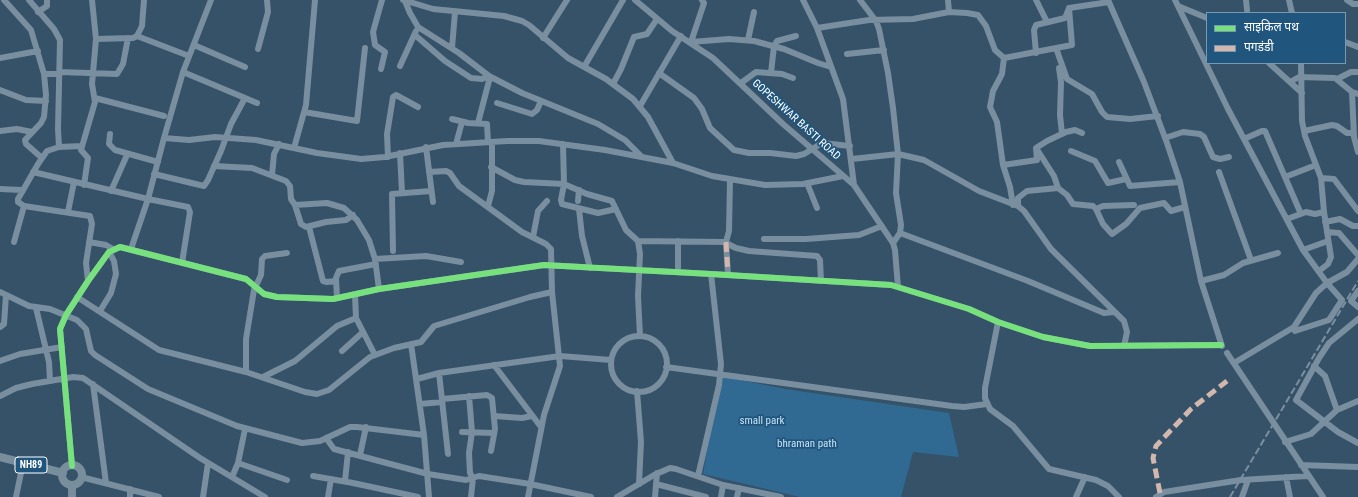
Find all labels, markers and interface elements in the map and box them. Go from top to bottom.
legend [1206,12,1346,64]
text: साइकिल पथ [1244,20,1299,34]
text: पगडंडी [1244,40,1274,54]
street label: GOPESHWAR BASTI ROAD [749,77,843,163]
park label: small park [739,414,785,428]
park label: bhraman path [777,437,837,451]
road number: NH89 [15,457,47,473]

